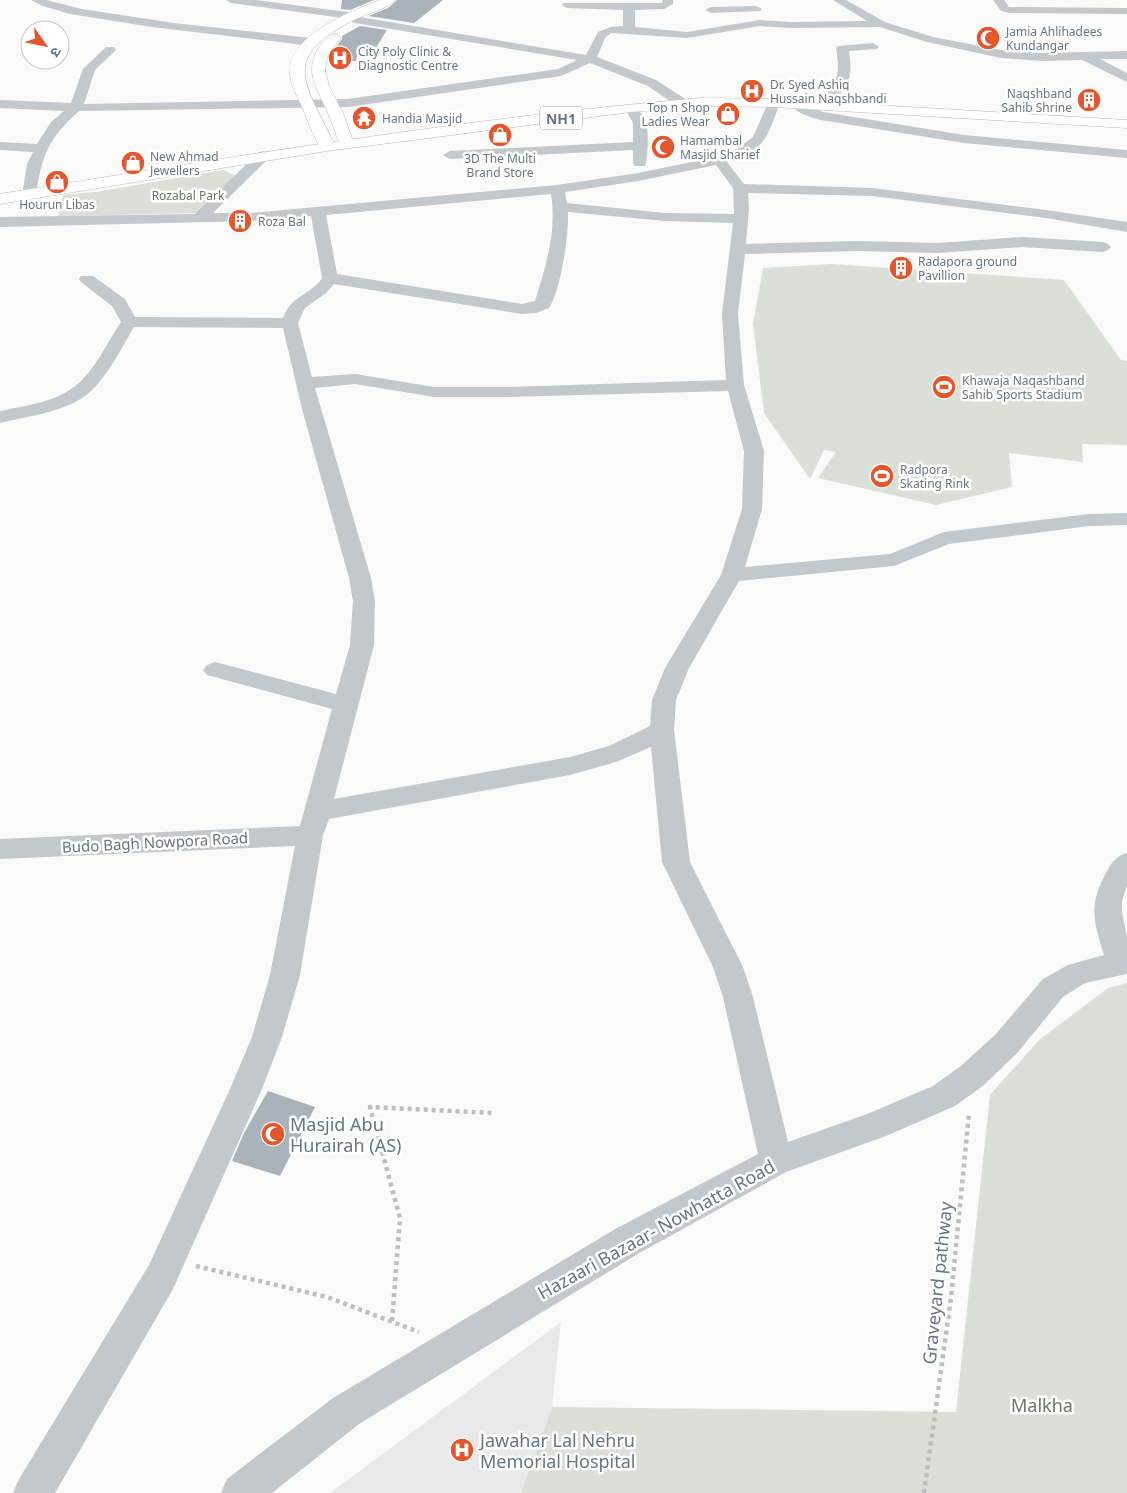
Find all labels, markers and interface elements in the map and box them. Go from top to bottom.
north arrow [20,20,70,70]
place label: Jamia Ahlihadees Kundangar [1005,23,1103,54]
mosque icon: Jamia Ahlihadees Kundangar [975,25,1001,51]
place label: City Poly Clinic & Diagnostic Centre [358,43,459,74]
text: उ [46,44,67,62]
hospital icon: City Poly Clinic & Diagnostic Centre [327,45,353,71]
place label: Dr. Syed Ashiq Hussain Naqshbandi [770,76,887,107]
hospital icon: Dr. Syed Ashiq Hussain Naqshbandi [739,78,765,104]
place label: Naqshband Sahib Shrine [1001,85,1072,116]
building icon: Naqshband Sahib Shrine [1076,87,1102,113]
place label: Top n Shop Ladies Wear [641,99,710,130]
shop icon: Top n Shop Ladies Wear [715,101,741,127]
temple icon: Handia Masjid [351,105,377,131]
road number: NH1 [540,106,582,130]
place label: Handia Masjid [382,110,462,127]
shop icon: 3D The Multi Brand Store [487,122,513,148]
place label: Hamambal Masjid Sharief [680,132,761,163]
mosque icon: Hamambal Masjid Sharief [650,134,676,160]
place label: New Ahmad Jewellers [149,148,219,179]
shop icon: New Ahmad Jewellers [120,150,146,176]
place label: 3D The Multi Brand Store [464,150,536,181]
shop icon: Hourun Libas [44,169,70,195]
park label: Rozabal Park [152,187,225,204]
place label: Hourun Libas [19,196,95,213]
building icon: Roza Bal [227,208,253,234]
place label: Roza Bal [258,213,306,230]
place label: Radapora ground Pavillion [918,253,1017,284]
building icon: Radapora ground Pavillion [888,255,914,281]
place label: Khawaja Naqashband Sahib Sports Stadium [962,372,1085,403]
sports icon: Khawaja Naqashband Sahib Sports Stadium [931,374,957,400]
place label: Radpora Skating Rink [900,461,970,492]
sports icon: Radpora Skating Rink [869,463,895,489]
street label: Budo Bagh Nowpora Road [61,827,249,857]
place label: Masjid Abu Hurairah (AS) [290,1112,401,1157]
mosque icon: Masjid Abu Hurairah (AS) [260,1121,286,1147]
street label: Hazaari Bazaar- Nowhatta Road [533,1154,779,1304]
street label: Graveyard pathway [917,1200,958,1366]
park label: Malkha [1011,1393,1073,1417]
place label: Jawahar Lal Nehru Memorial Hospital [478,1428,636,1473]
hospital icon: Jawahar Lal Nehru Memorial Hospital [449,1437,475,1463]

